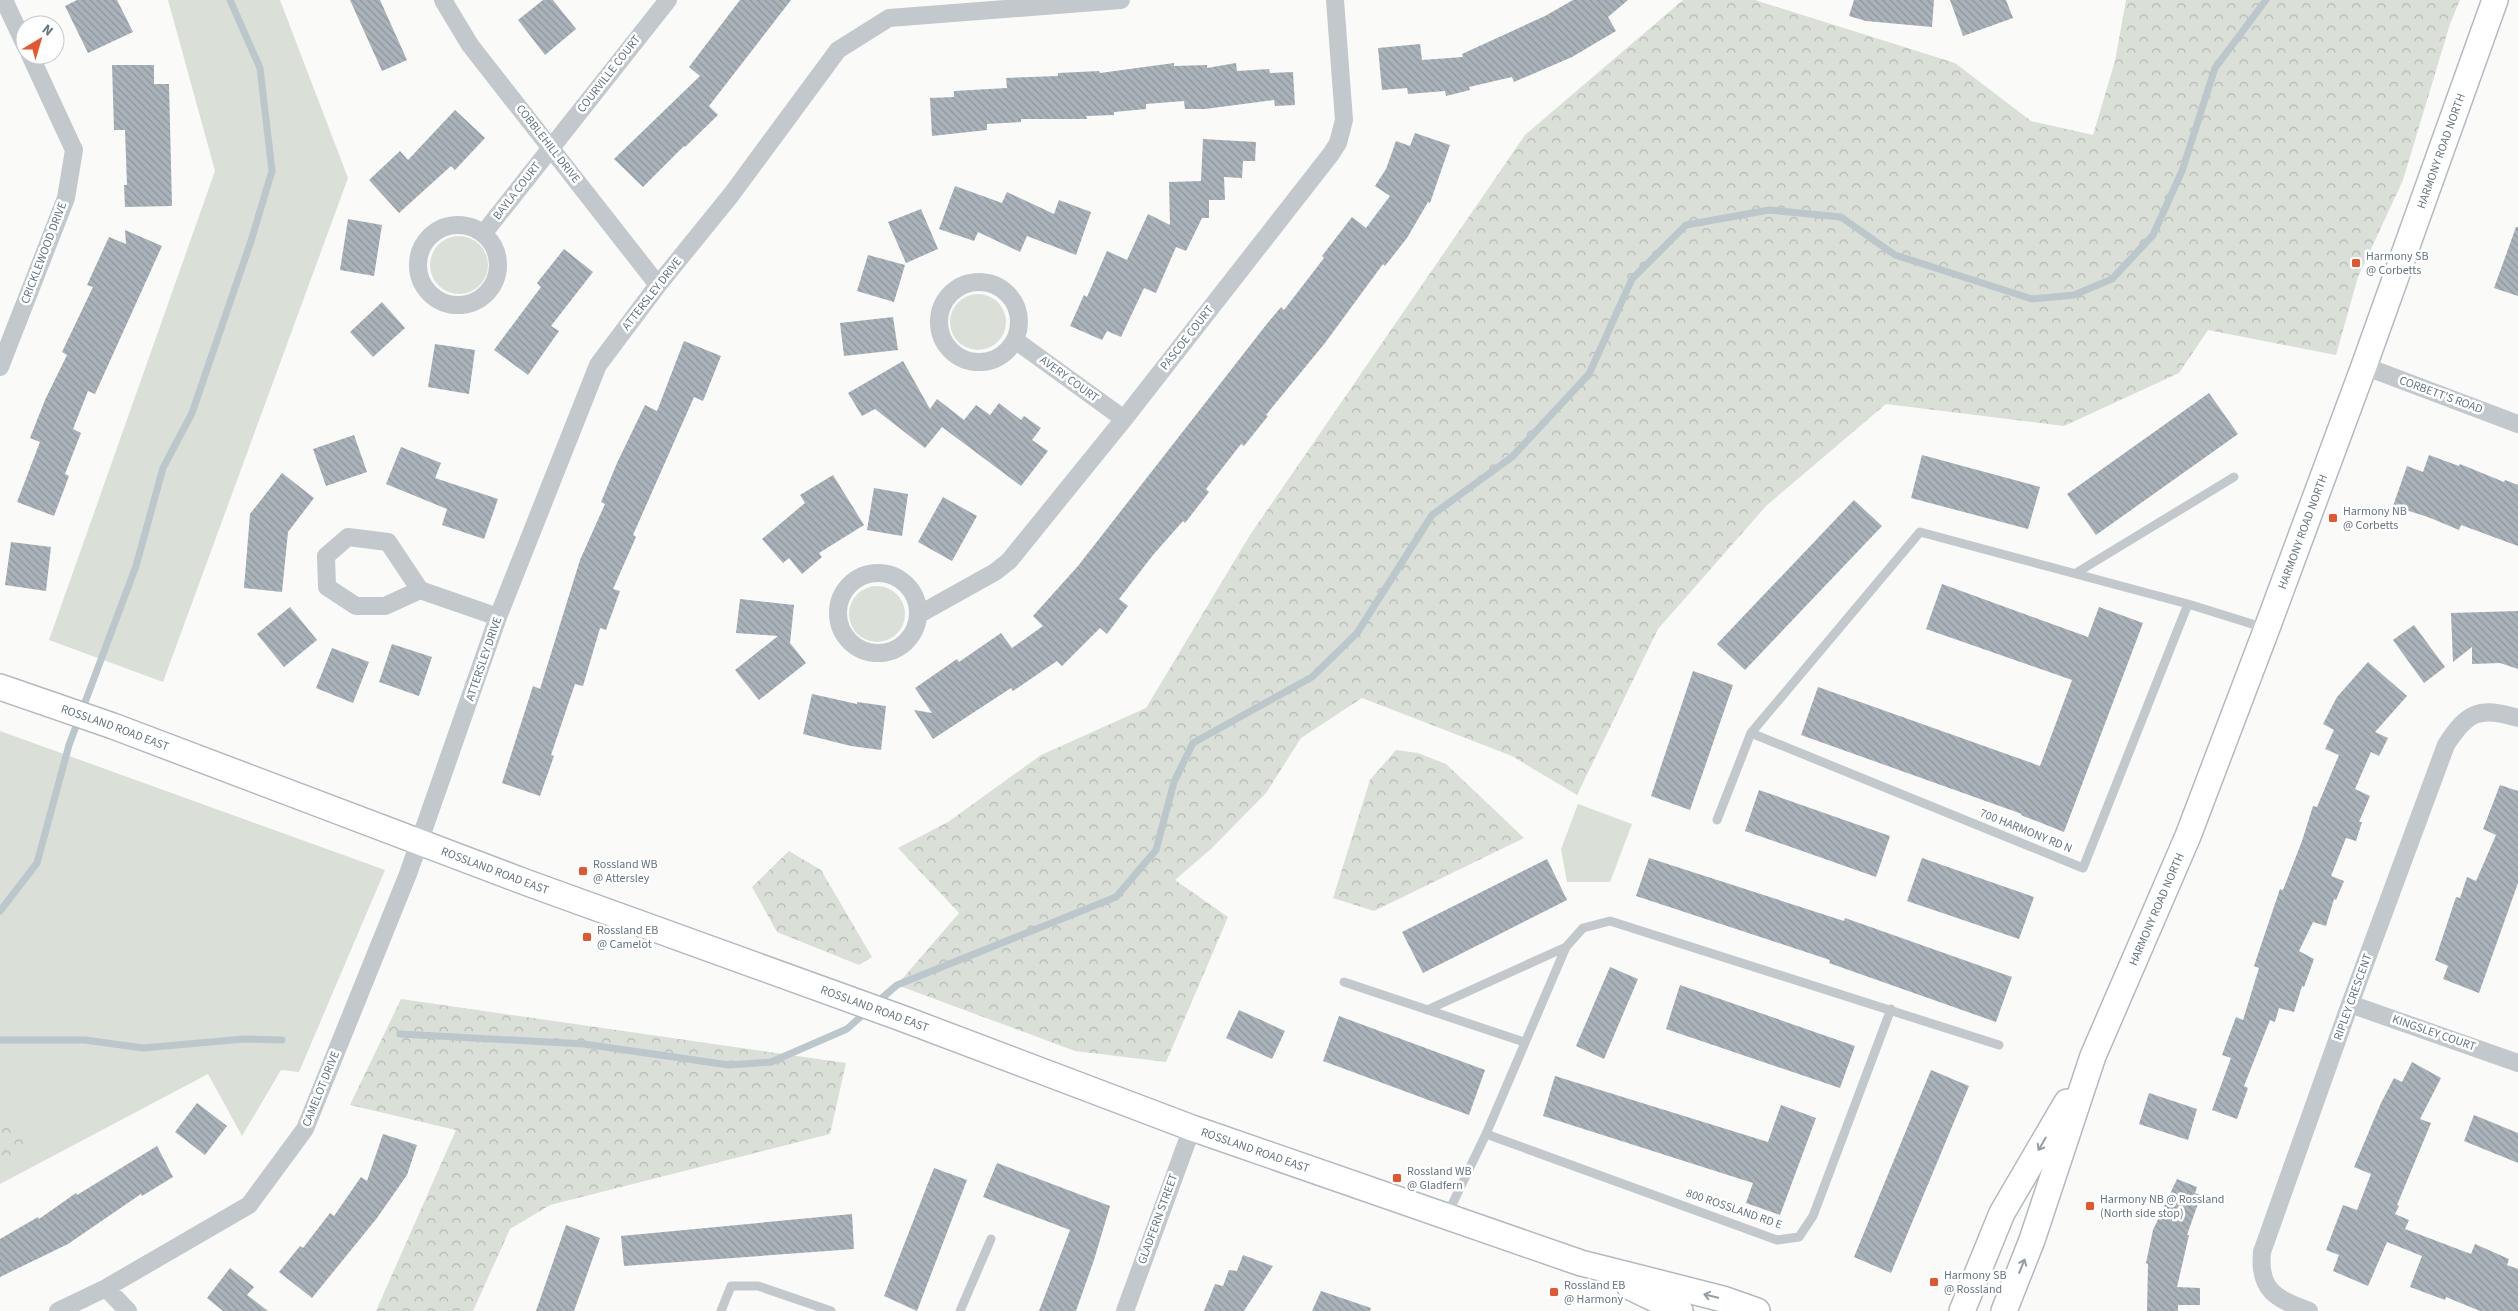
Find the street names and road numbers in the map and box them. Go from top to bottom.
street label: COURVILLE COURT [573,31,645,116]
street label: HARMONY ROAD NORTH [2412,91,2469,211]
street label: COBBLEHILL DRIVE [512,101,584,187]
street label: BAYLA COURT [489,158,545,224]
street label: CRICKLEWOOD DRIVE [17,200,71,306]
street label: ATTERSLEY DRIVE [618,254,686,334]
street label: PASCOE COURT [1156,302,1218,374]
street label: AVERY COURT [1036,352,1102,407]
street label: CORBETT'S ROAD [2397,372,2485,418]
street label: HARMONY ROAD NORTH [2274,472,2332,592]
street label: ATTERSLEY DRIVE [462,615,506,703]
street label: ROSSLAND ROAD EAST [59,700,172,755]
street label: 700 HARMONY RD N [1977,805,2075,857]
street label: ROSSLAND ROAD EAST [439,843,552,899]
street label: HARMONY ROAD NORTH [2124,850,2188,968]
street label: RIPLEY CRESCENT [2329,951,2377,1043]
street label: ROSSLAND ROAD EAST [818,981,932,1036]
street label: KINGSLEY COURT [2390,1011,2479,1055]
street label: CAMELOT DRIVE [298,1049,344,1129]
street label: ROSSLAND ROAD EAST [1199,1123,1312,1177]
street label: GLADFERN STREET [1134,1171,1182,1267]
street label: 800 ROSSLAND RD E [1684,1185,1784,1233]

